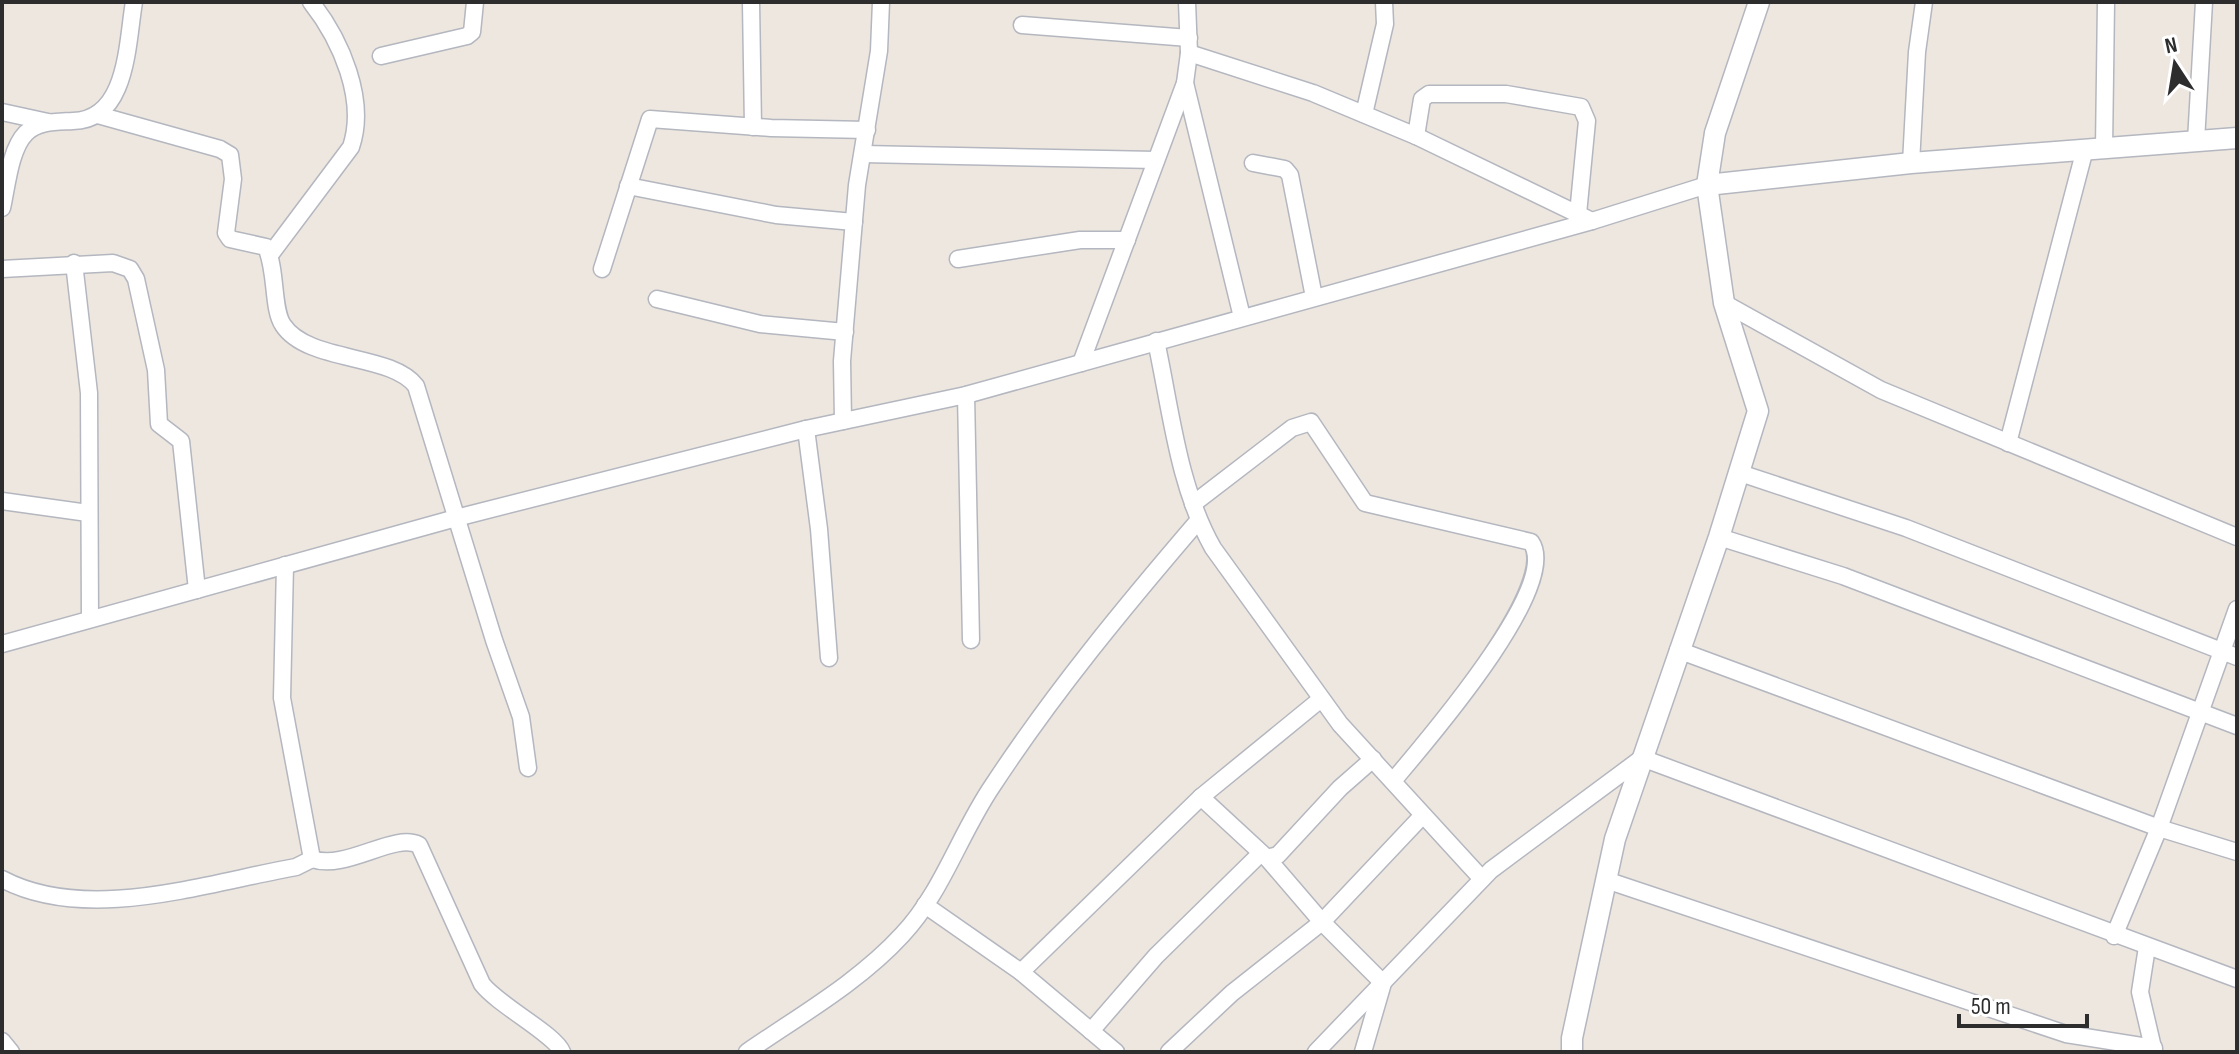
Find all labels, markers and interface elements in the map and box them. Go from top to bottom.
north arrow [2135,24,2215,104]
text: N [2163,31,2180,60]
scale bar [1959,978,2087,1028]
text: 50 m [1971,992,2011,1021]

